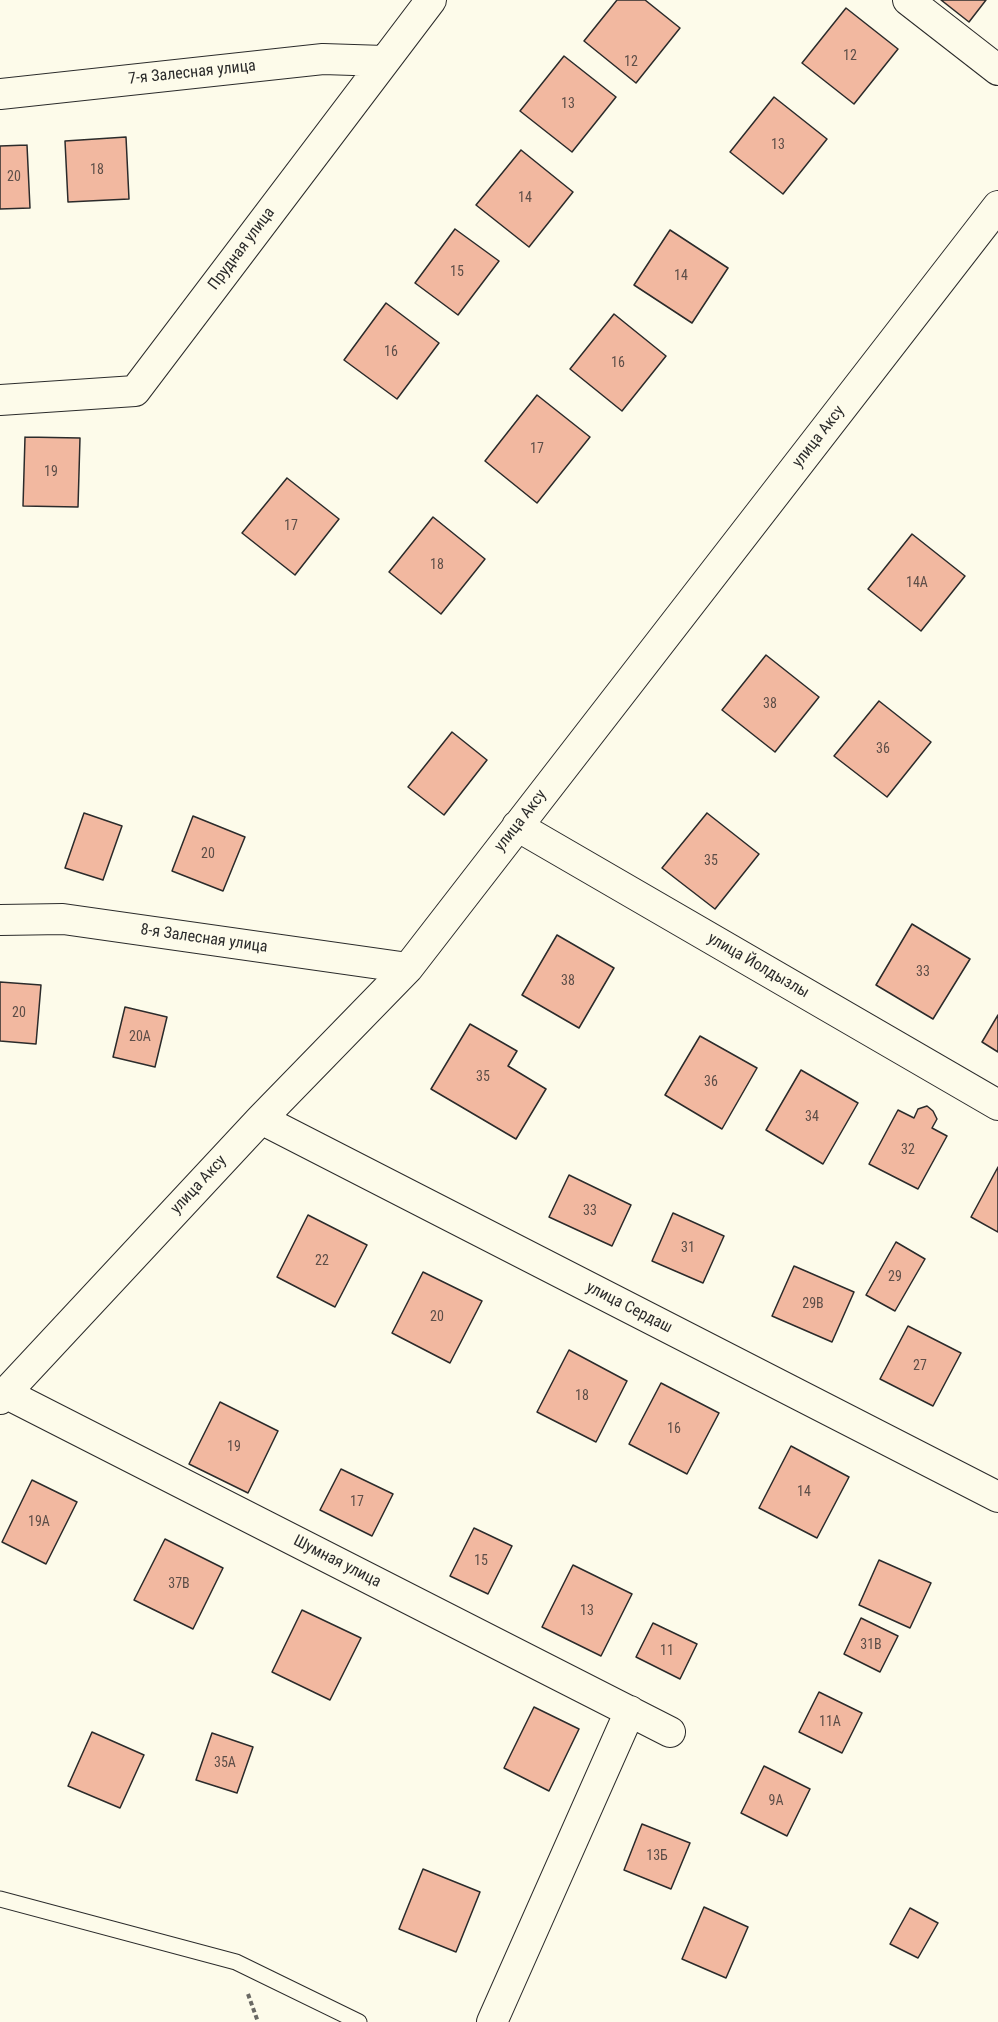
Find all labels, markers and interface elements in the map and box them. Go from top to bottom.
house number: 12 [843,48,857,64]
house number: 12 [624,54,638,70]
street label: 7-я Залесная улица [127,57,257,89]
house number: 13 [561,96,575,112]
house number: 13 [771,137,785,153]
house number: 18 [90,162,104,178]
house number: 20 [7,169,21,185]
house number: 14 [518,190,532,206]
street label: Прудная улица [205,204,279,294]
house number: 15 [450,264,464,280]
house number: 14 [674,268,688,284]
house number: 16 [384,344,398,360]
house number: 16 [611,355,625,371]
street label: улица Аксу [789,402,849,472]
house number: 17 [530,441,544,457]
house number: 19 [44,464,58,480]
house number: 17 [284,518,298,534]
house number: 18 [430,557,444,573]
house number: 14А [906,575,928,591]
house number: 38 [763,696,777,712]
house number: 36 [876,741,890,757]
street label: улица Аксу [491,786,551,856]
house number: 20 [201,846,215,862]
house number: 35 [704,853,718,869]
street label: 8-я Залесная улица [139,921,269,957]
street label: улица Йолдызлы [704,929,812,1003]
house number: 33 [916,964,930,980]
house number: 38 [561,973,575,989]
house number: 20 [12,1005,26,1021]
house number: 20А [129,1029,151,1045]
house number: 35 [476,1069,490,1085]
house number: 36 [704,1074,718,1090]
house number: 34 [805,1109,819,1125]
house number: 32 [901,1142,915,1158]
street label: улица Аксу [167,1152,231,1218]
house number: 33 [583,1203,597,1219]
house number: 31 [681,1240,695,1256]
house number: 22 [315,1253,329,1269]
house number: 29 [888,1269,902,1285]
street label: улица Сердаш [583,1278,675,1338]
house number: 29В [802,1296,824,1312]
house number: 20 [430,1309,444,1325]
house number: 27 [913,1358,927,1374]
house number: 18 [575,1388,589,1404]
house number: 16 [667,1421,681,1437]
house number: 19 [227,1439,241,1455]
house number: 14 [797,1484,811,1500]
house number: 17 [350,1494,364,1510]
house number: 19А [28,1514,50,1530]
street label: Шумная улица [290,1532,384,1592]
house number: 15 [474,1553,488,1569]
house number: 37В [168,1576,190,1592]
house number: 13 [580,1603,594,1619]
house number: 31В [860,1637,882,1653]
house number: 11 [660,1643,674,1659]
house number: 11А [819,1714,841,1730]
house number: 35А [214,1755,236,1771]
house number: 9А [769,1793,783,1809]
house number: 13Б [646,1848,668,1864]

